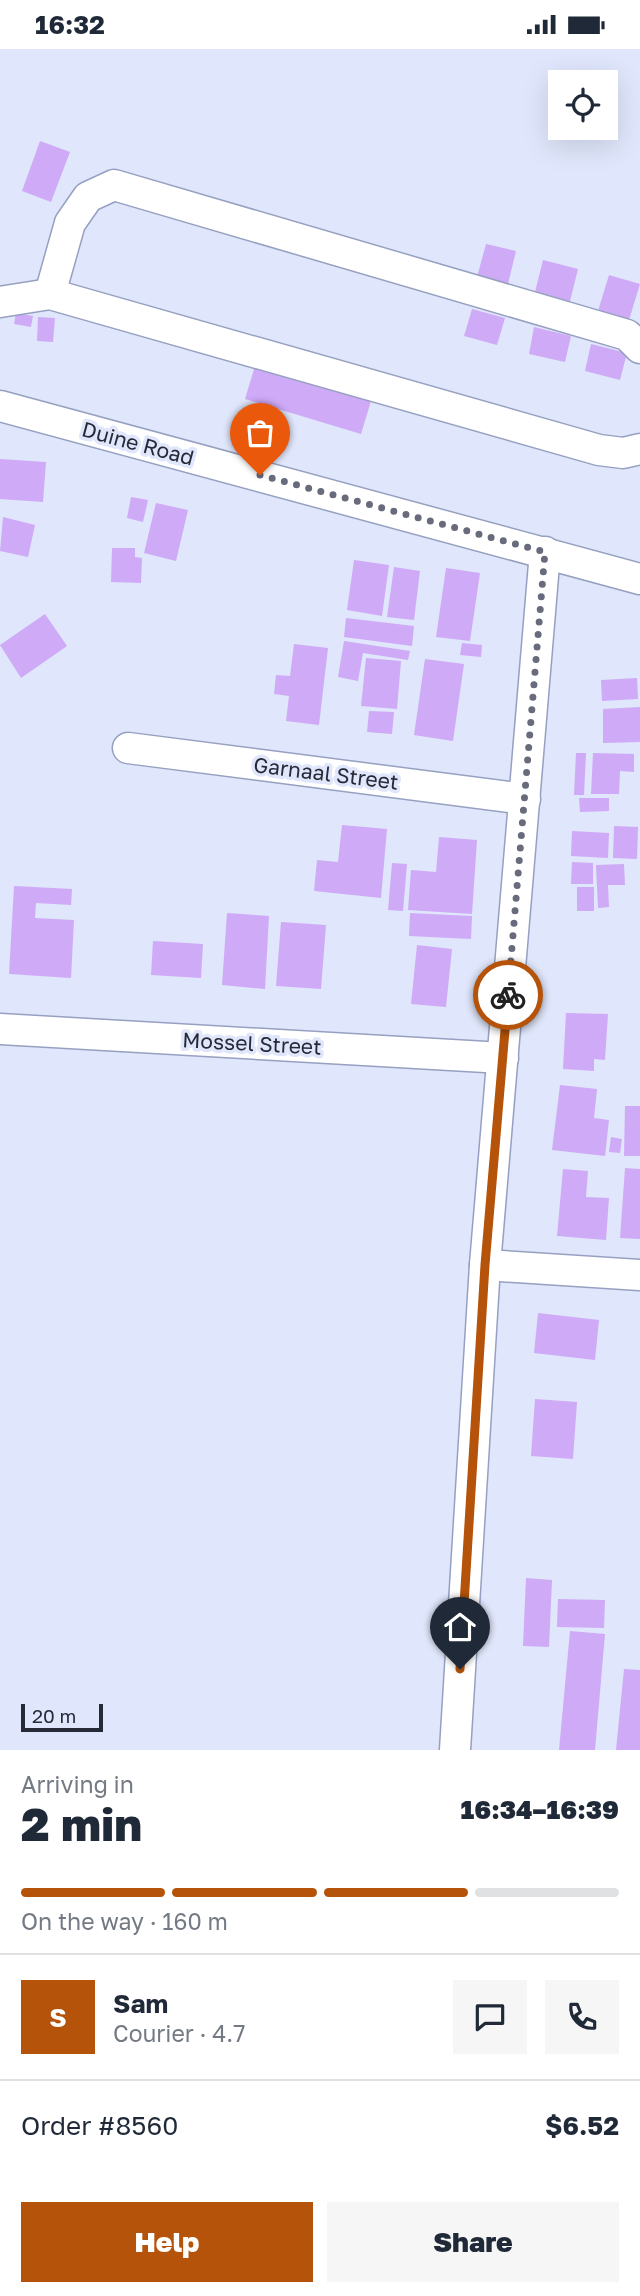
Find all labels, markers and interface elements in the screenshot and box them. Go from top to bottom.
text: 16:32 [35,9,105,40]
map controls [548,70,618,140]
button: locate [548,70,618,140]
pin [230,403,290,475]
icon: bag [241,414,279,452]
street label: Duine Road [79,416,197,470]
street label: Garnaal Street [252,751,400,795]
courier [473,960,543,1030]
icon: bike [489,976,527,1014]
street label: Mossel Street [182,1026,322,1060]
pin [430,1597,490,1669]
icon: home [441,1608,479,1646]
scale bar [21,1701,103,1733]
text: 20 m [32,1704,76,1727]
text: Arriving in [21,1770,134,1798]
text: 16:34–16:39 [461,1794,619,1825]
text: 2 min [21,1796,142,1851]
text: On the way · 160 m [21,1907,228,1935]
button: chat [453,1980,527,2054]
button: phone [545,1980,619,2054]
text: Sam [113,1988,168,2019]
text: S [49,2002,67,2033]
text: Courier · 4.7 [113,2019,245,2047]
text: Order #8560 [21,2110,178,2141]
text: $6.52 [545,2110,619,2141]
button: Help [21,2202,313,2282]
button: Share [327,2202,619,2282]

